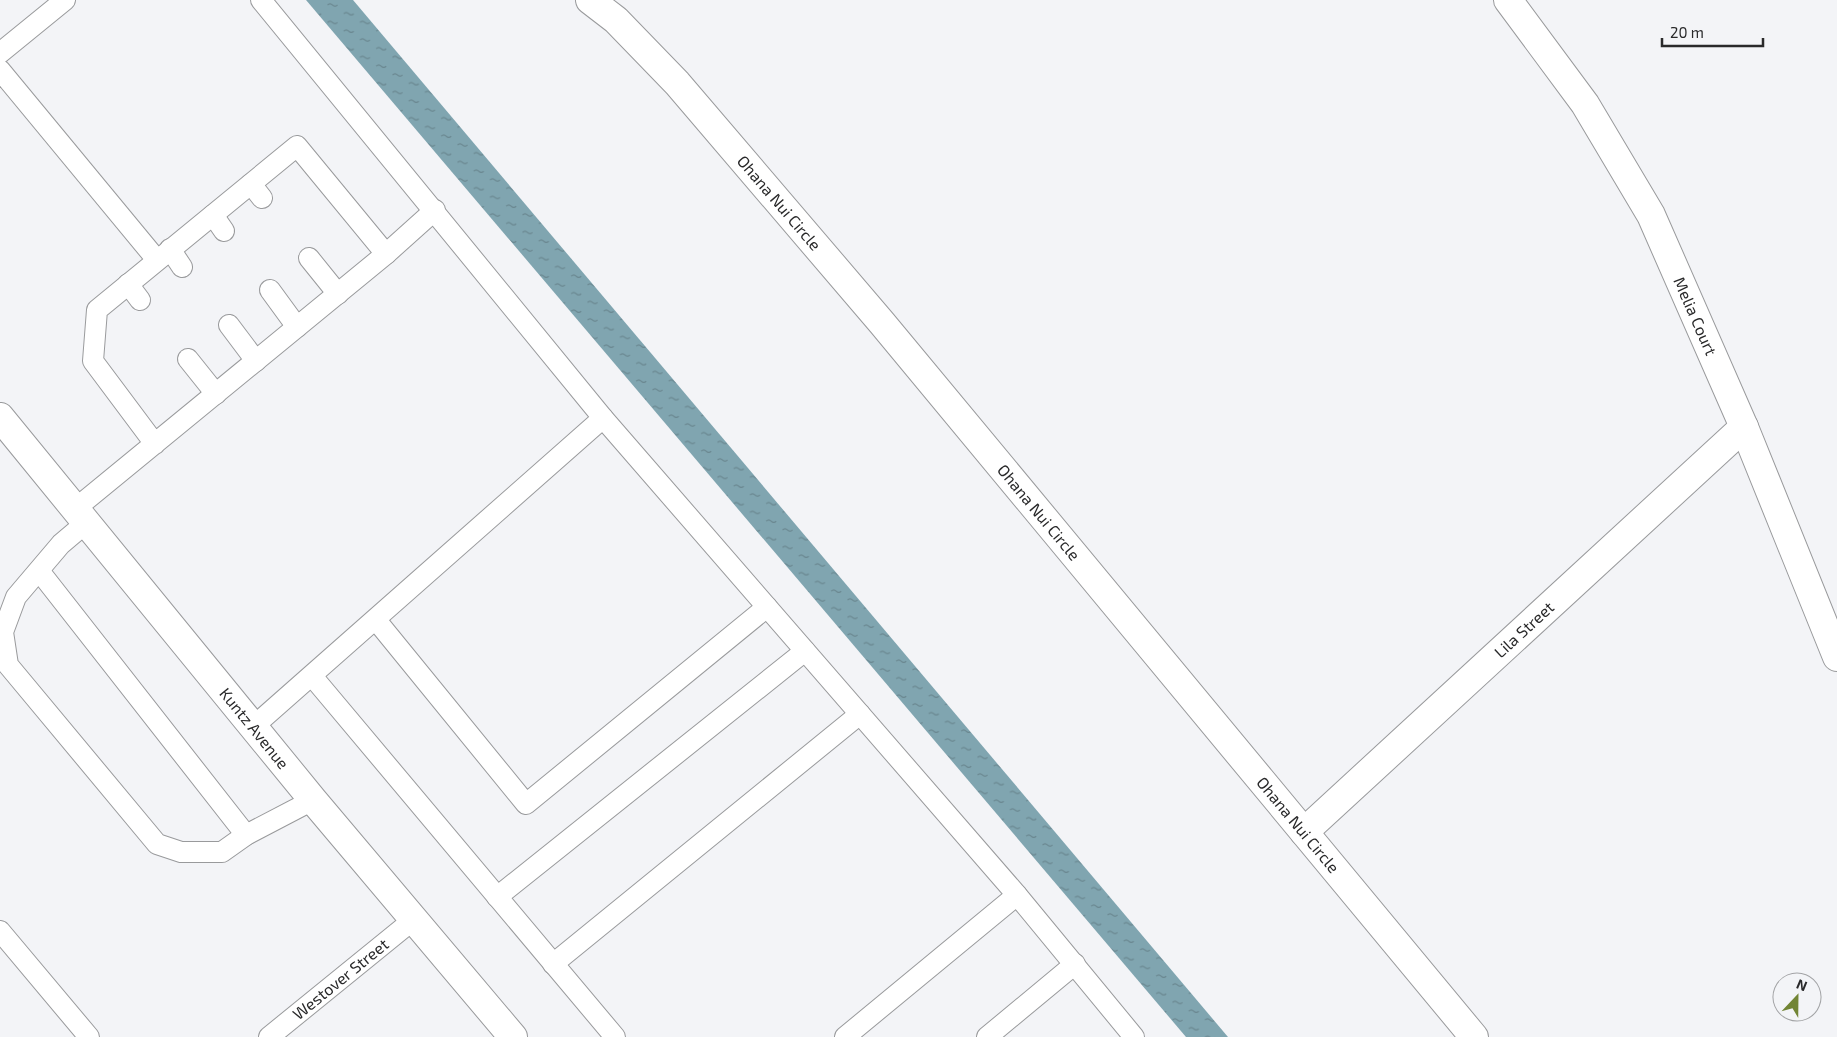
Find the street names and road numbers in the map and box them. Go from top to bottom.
street label: Ohana Nui Circle [734,151,826,254]
street label: Melia Court [1670,274,1721,358]
street label: Ohana Nui Circle [994,460,1085,564]
street label: Lila Street [1490,597,1557,661]
street label: Kuntz Avenue [216,684,293,772]
street label: Ohana Nui Circle [1253,773,1344,876]
street label: Westover Street [288,934,392,1023]

